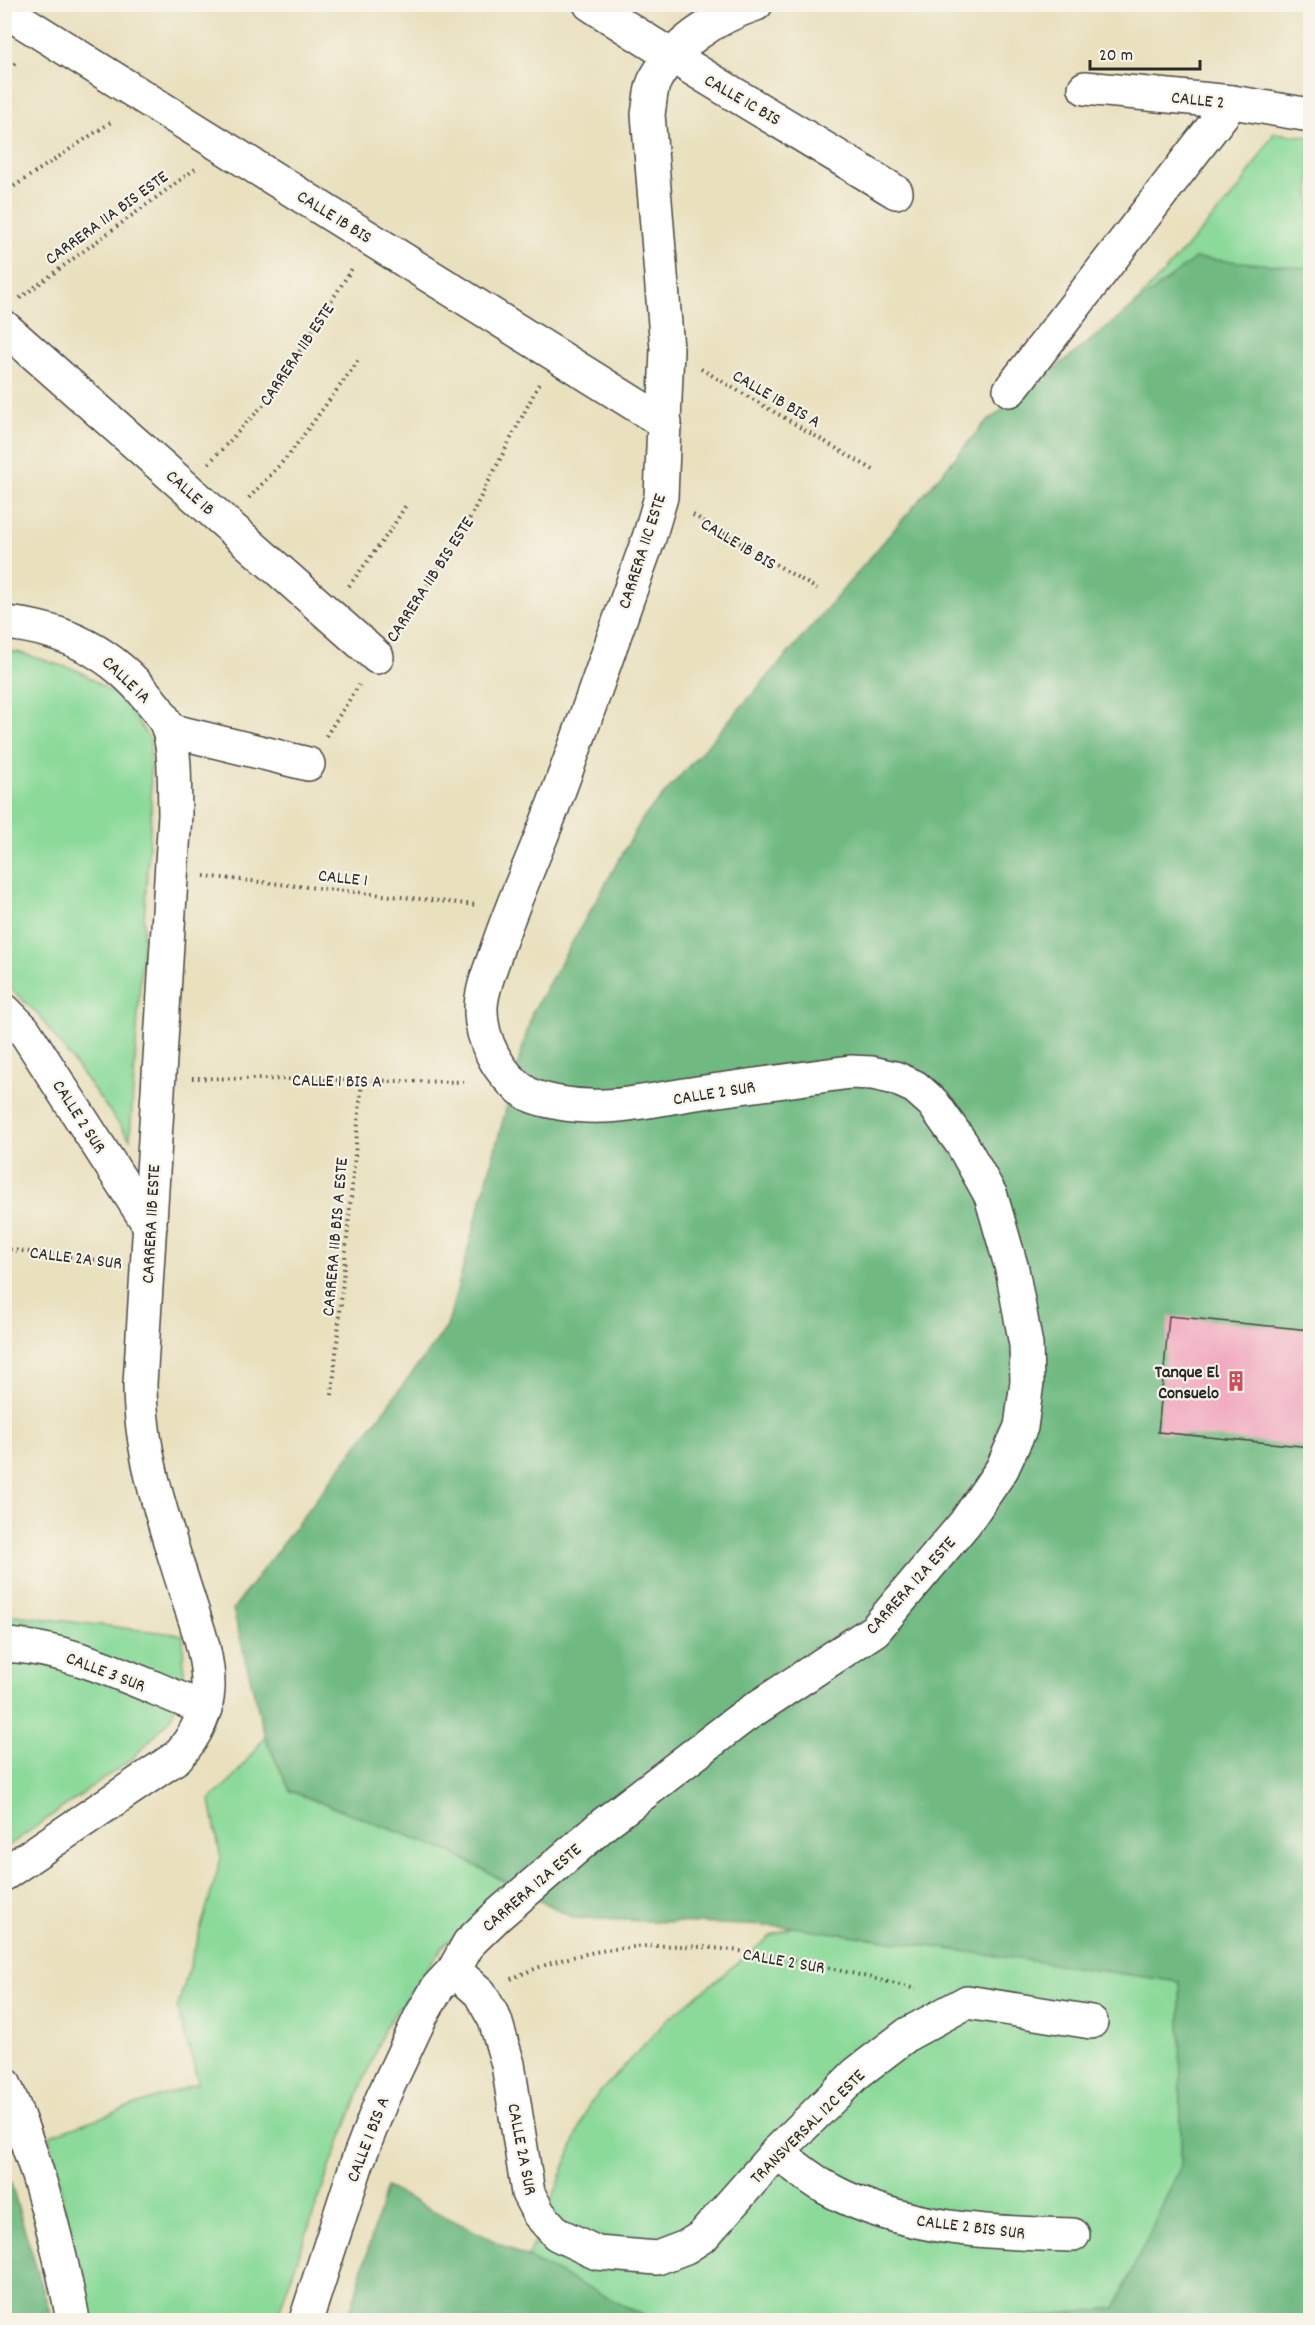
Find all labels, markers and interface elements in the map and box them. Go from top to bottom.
scale bar [1090,33,1200,71]
text: 20 m [1099,44,1133,69]
street label: CALLE 1C BIS [699,69,785,133]
street label: CALLE 2 [1170,86,1226,117]
street label: CARRERA 11A BIS ESTE [41,166,174,272]
street label: CALLE 1B BIS [291,185,376,251]
street label: CARRERA 11B ESTE [254,299,342,412]
street label: CALLE 1B BIS A [727,365,825,436]
street label: CALLE 1B [159,465,219,523]
street label: CARRERA 11C ESTE [613,491,674,612]
street label: CARRERA 11B BIS ESTE [381,513,481,648]
street label: CALLE 1B BIS [695,513,780,578]
street label: CALLE 1A [95,651,155,711]
street label: CALLE 1 [317,864,369,895]
street label: CALLE 1 BIS A [292,1069,382,1096]
street label: CALLE 2 SUR [45,1076,111,1159]
street label: CALLE 2 SUR [671,1076,757,1113]
street label: CARRERA 11B BIS A ESTE [317,1157,356,1318]
street label: CARRERA 11B ESTE [137,1164,168,1284]
street label: CALLE 2A SUR [28,1241,123,1278]
place label: Tanque El Consuelo [1155,1361,1220,1407]
building icon: Tanque El Consuelo [1224,1369,1248,1393]
street label: CARRERA 12A ESTE [861,1532,963,1641]
street label: CALLE 3 SUR [62,1647,148,1700]
street label: CARRERA 12A ESTE [478,1839,588,1939]
street label: CALLE 2 SUR [740,1943,827,1982]
street label: TRANSVERSAL 12C ESTE [746,2065,872,2191]
street label: CALLE 1 BIS A [342,2093,397,2186]
street label: CALLE 2A SUR [499,2101,542,2197]
street label: CALLE 2 BIS SUR [915,2209,1026,2248]

